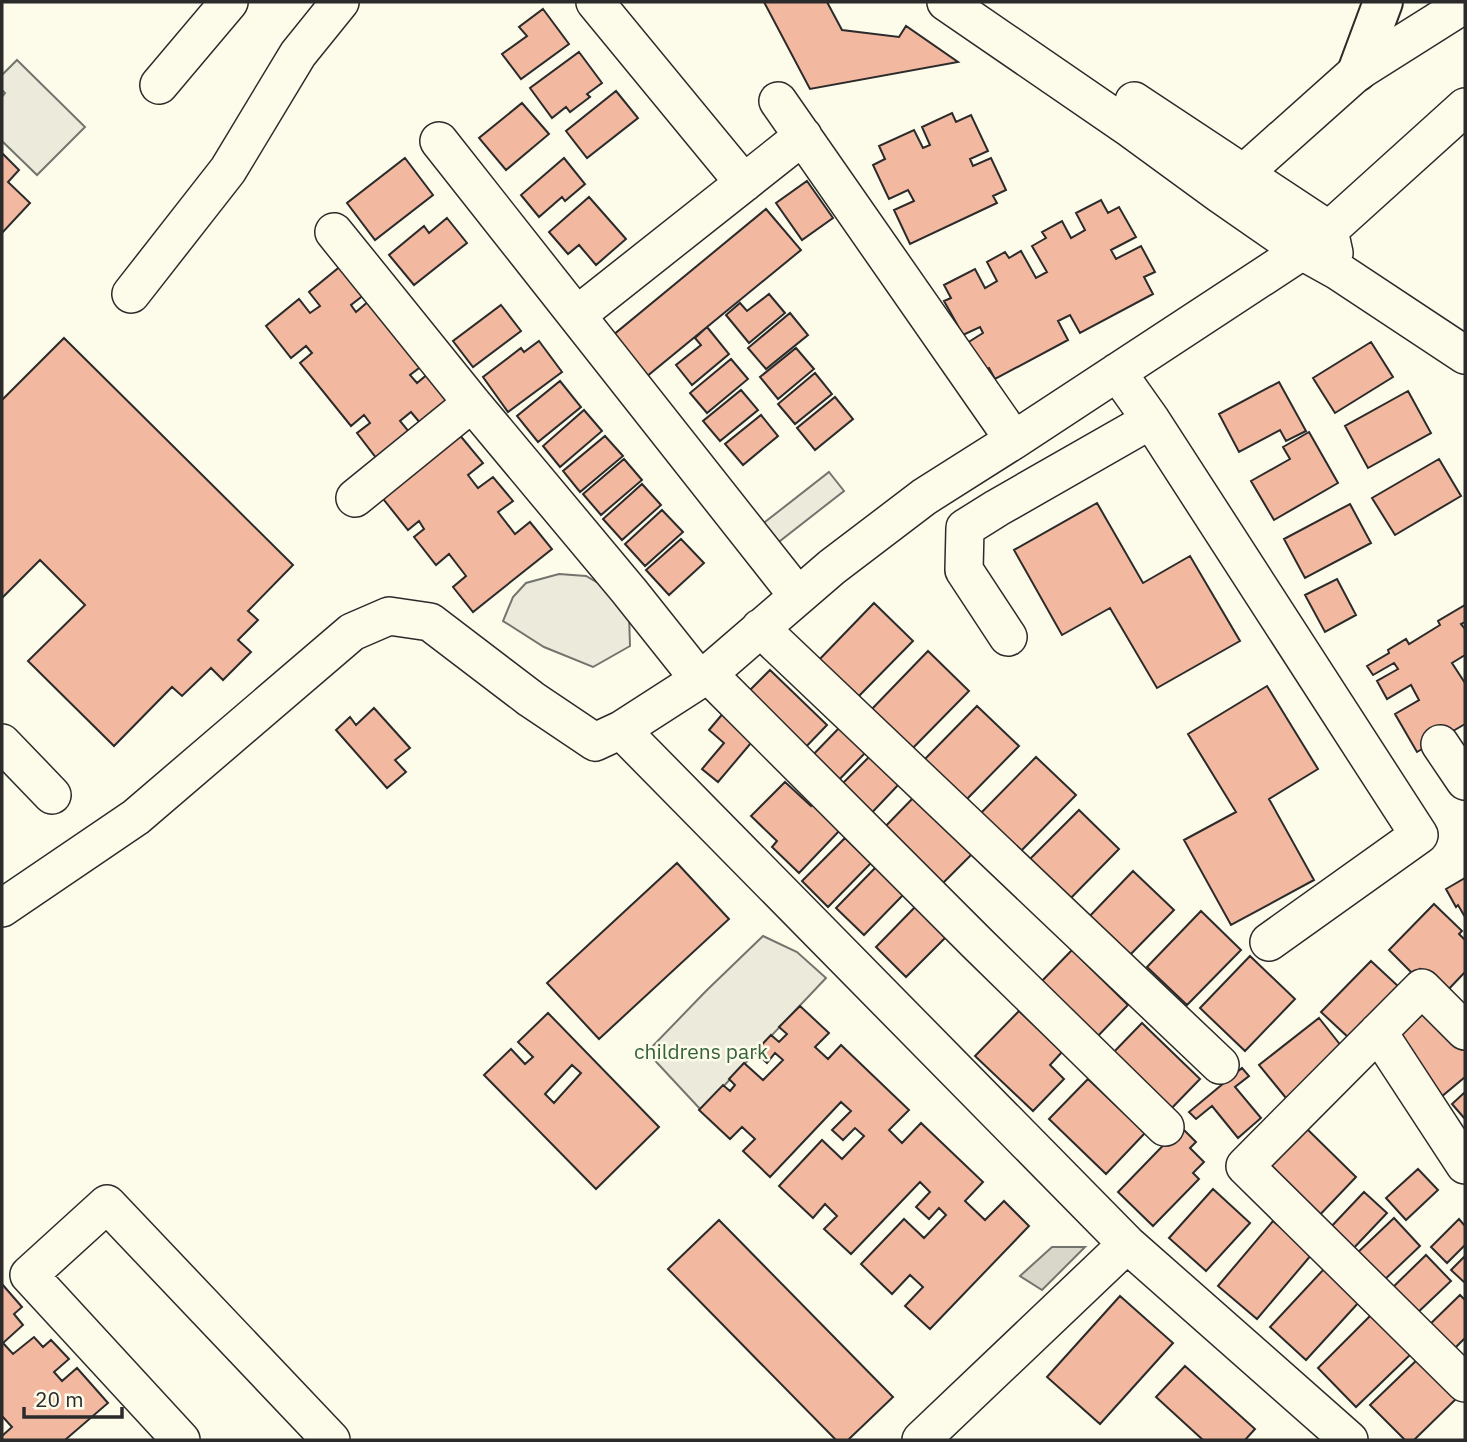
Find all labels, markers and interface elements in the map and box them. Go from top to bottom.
park label: childrens park [634,1037,768,1065]
scale bar [24,1376,122,1420]
text: 20 m [35,1385,84,1413]

